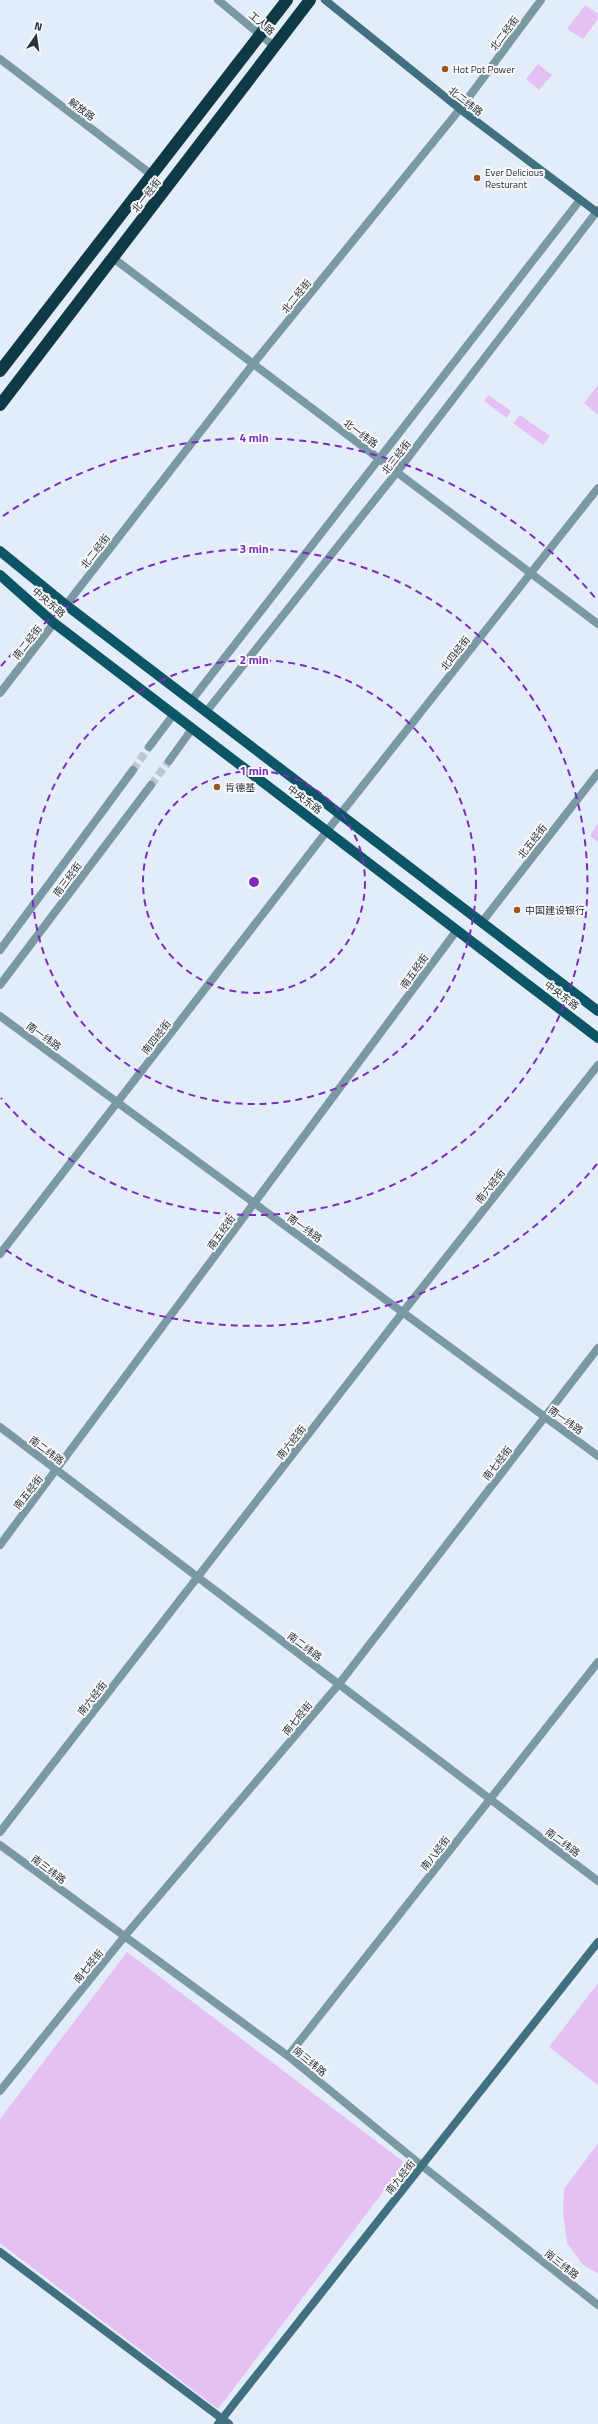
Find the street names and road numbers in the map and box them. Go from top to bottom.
street label: 工人路 [245,8,278,39]
street label: 北二经街 [486,13,522,54]
street label: 北二纬路 [445,83,486,120]
street label: 解放路 [65,94,98,124]
street label: 北一经街 [128,175,165,216]
street label: 北二经街 [278,276,315,317]
street label: 北一纬路 [340,415,381,451]
street label: 北三经街 [378,437,415,478]
street label: 北二经街 [77,531,114,572]
street label: 中央东路 [29,584,69,621]
street label: 南二经街 [9,622,46,663]
street label: 北四经街 [437,633,474,674]
street label: 中央东路 [284,781,325,817]
street label: 北五经街 [514,821,551,862]
street label: 南三经街 [49,859,85,900]
street label: 南五经街 [397,951,432,992]
street label: 中央东路 [541,977,582,1013]
street label: 南四经街 [138,1017,175,1058]
street label: 南一纬路 [23,1019,64,1054]
street label: 南六经街 [472,1166,509,1207]
street label: 南一纬路 [284,1211,325,1246]
street label: 南五经街 [204,1212,239,1253]
street label: 南一纬路 [545,1403,586,1438]
street label: 南六经街 [273,1422,310,1463]
street label: 南二纬路 [26,1432,67,1468]
street label: 南七经街 [479,1443,516,1484]
street label: 南五经街 [10,1472,47,1513]
street label: 南二纬路 [284,1628,325,1664]
street label: 南六经街 [74,1678,111,1719]
street label: 南七经街 [279,1698,316,1738]
street label: 南二纬路 [542,1824,583,1860]
street label: 南八经街 [417,1833,454,1874]
street label: 南三纬路 [28,1851,69,1887]
street label: 南七经街 [70,1946,107,1987]
street label: 南三纬路 [289,2043,330,2080]
street label: 南九经街 [382,2157,419,2198]
street label: 南三纬路 [541,2246,582,2283]

